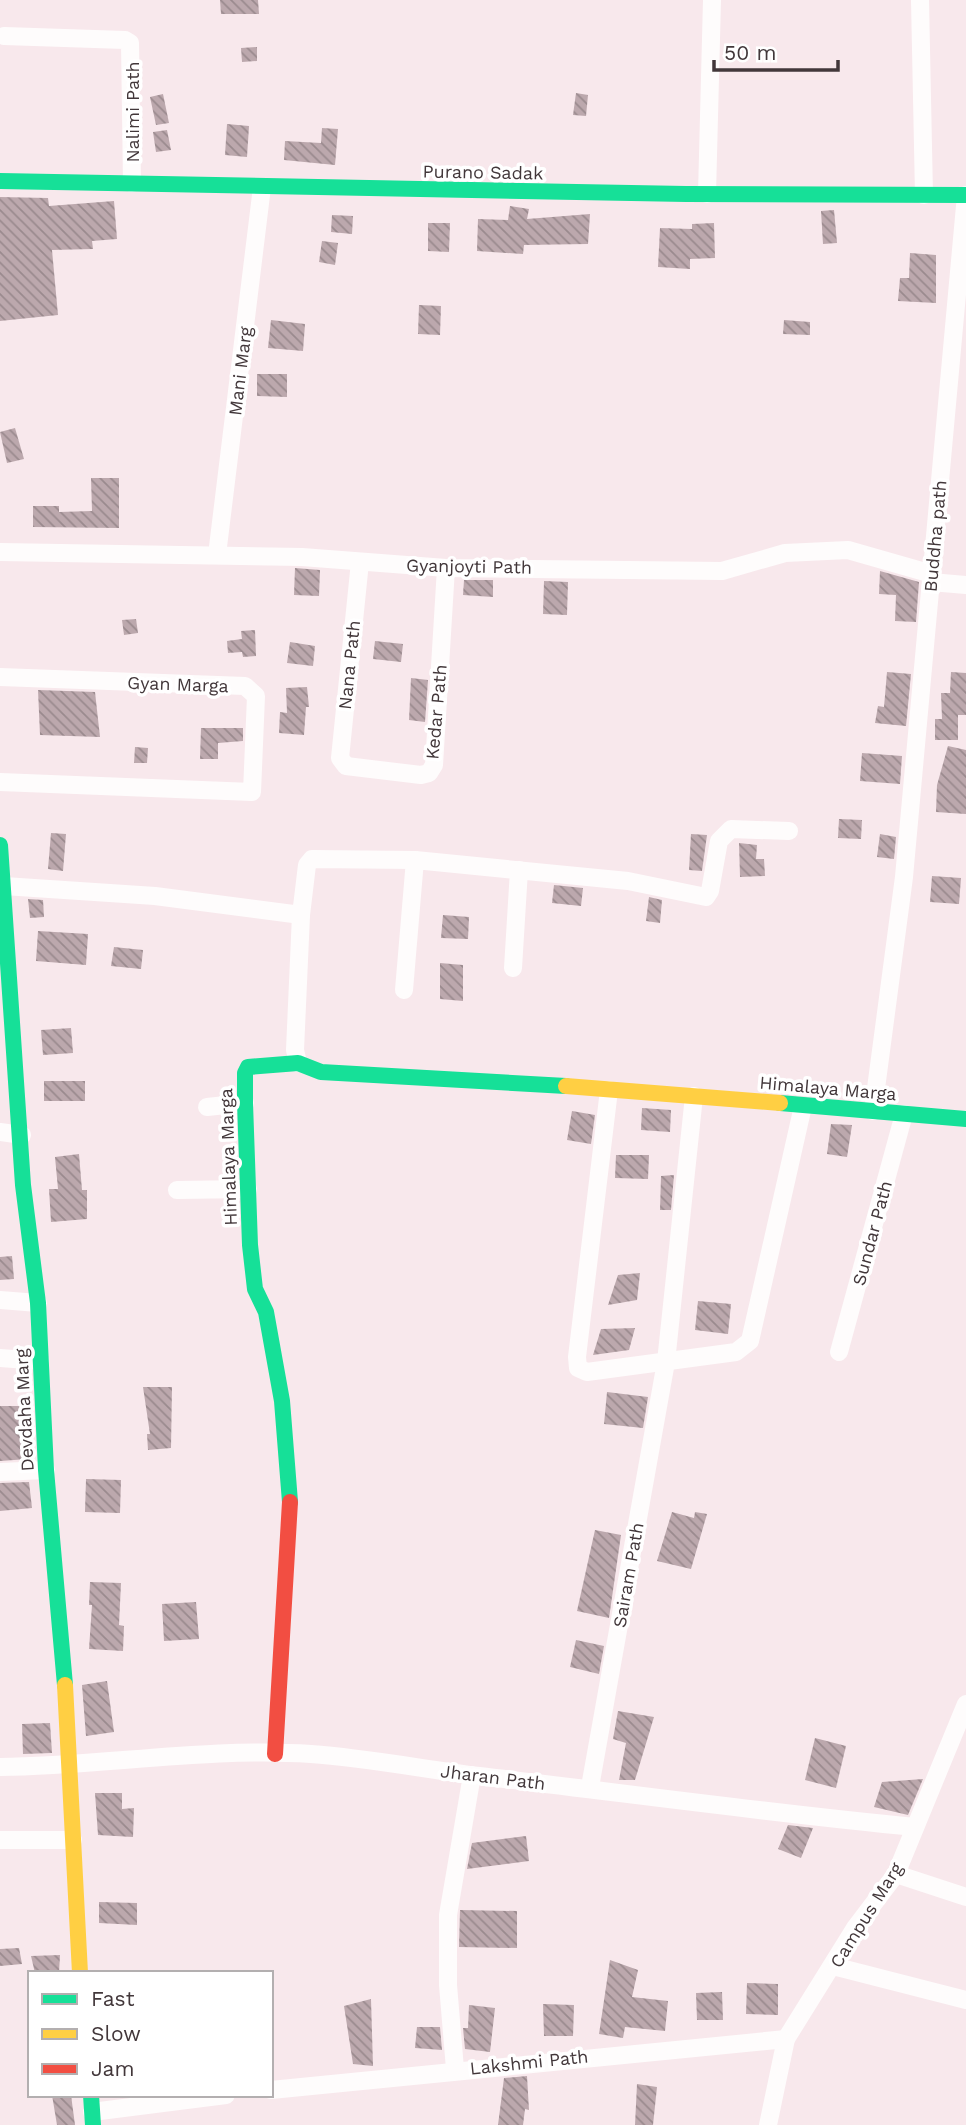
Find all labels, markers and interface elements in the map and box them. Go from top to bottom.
scale bar [714,28,838,72]
text: 50 m [724,40,776,65]
street label: Nalimi Path [122,61,143,163]
street label: Purano Sadak [422,160,544,184]
street label: Mani Marg [224,325,256,417]
street label: Buddha path [920,479,950,593]
street label: Gyanjoyti Path [406,554,532,578]
street label: Nana Path [334,619,364,711]
street label: Kedar Path [421,664,451,760]
street label: Gyan Marga [127,672,229,696]
street label: Himalaya Marga [759,1072,897,1104]
street label: Himalaya Marga [215,1088,241,1226]
street label: Sundar Path [848,1178,896,1288]
street label: Devdaha Marg [10,1348,38,1472]
street label: Sairam Path [608,1521,648,1629]
street label: Jharan Path [439,1760,547,1794]
street label: Campus Marg [825,1858,907,1971]
legend [28,1971,273,2097]
text: Fast [91,1986,135,2011]
text: Slow [91,2021,141,2046]
street label: Lakshmi Path [469,2045,589,2079]
text: Jam [91,2056,134,2081]

